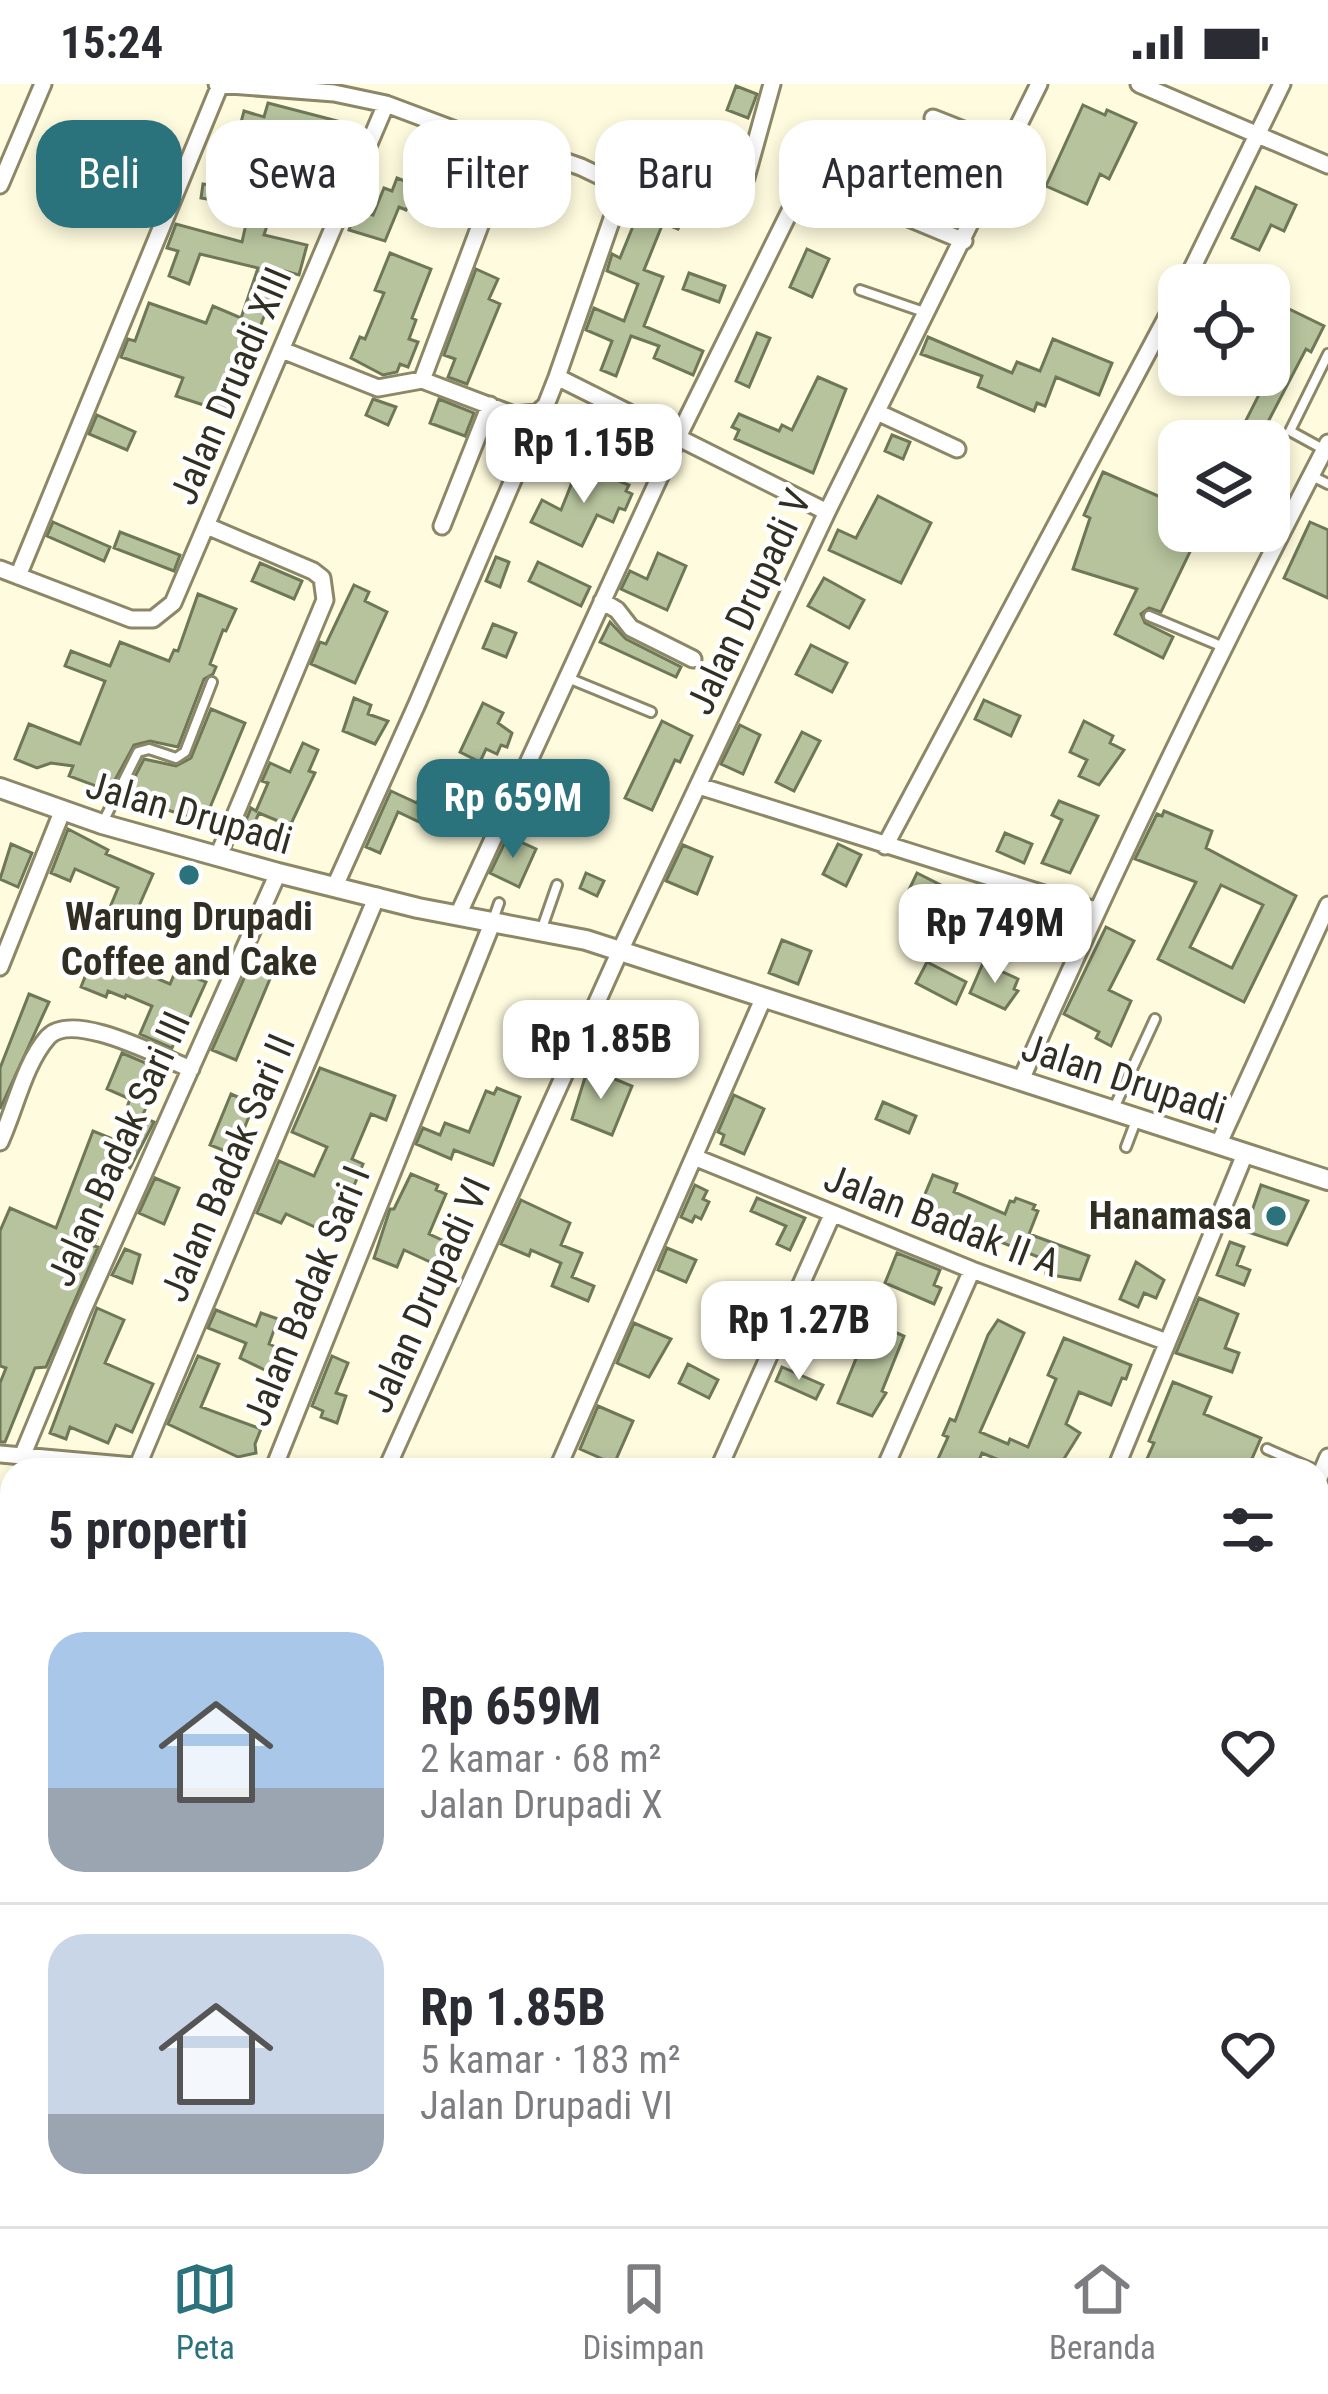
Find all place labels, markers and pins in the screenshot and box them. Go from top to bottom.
pin: Rp 1.15B [460,404,708,506]
pin: Rp 659M [402,759,624,861]
marker: Warung Drupadi Coffee and Cake [176,862,202,888]
pin: Rp 749M [884,884,1106,986]
place label: Warung Drupadi Coffee and Cake [61,894,317,985]
pin: Rp 1.85B [477,1000,725,1102]
place label: Hanamasa [1089,1193,1252,1239]
marker: Hanamasa [1263,1203,1289,1229]
pin: Rp 1.27B [675,1281,923,1383]

